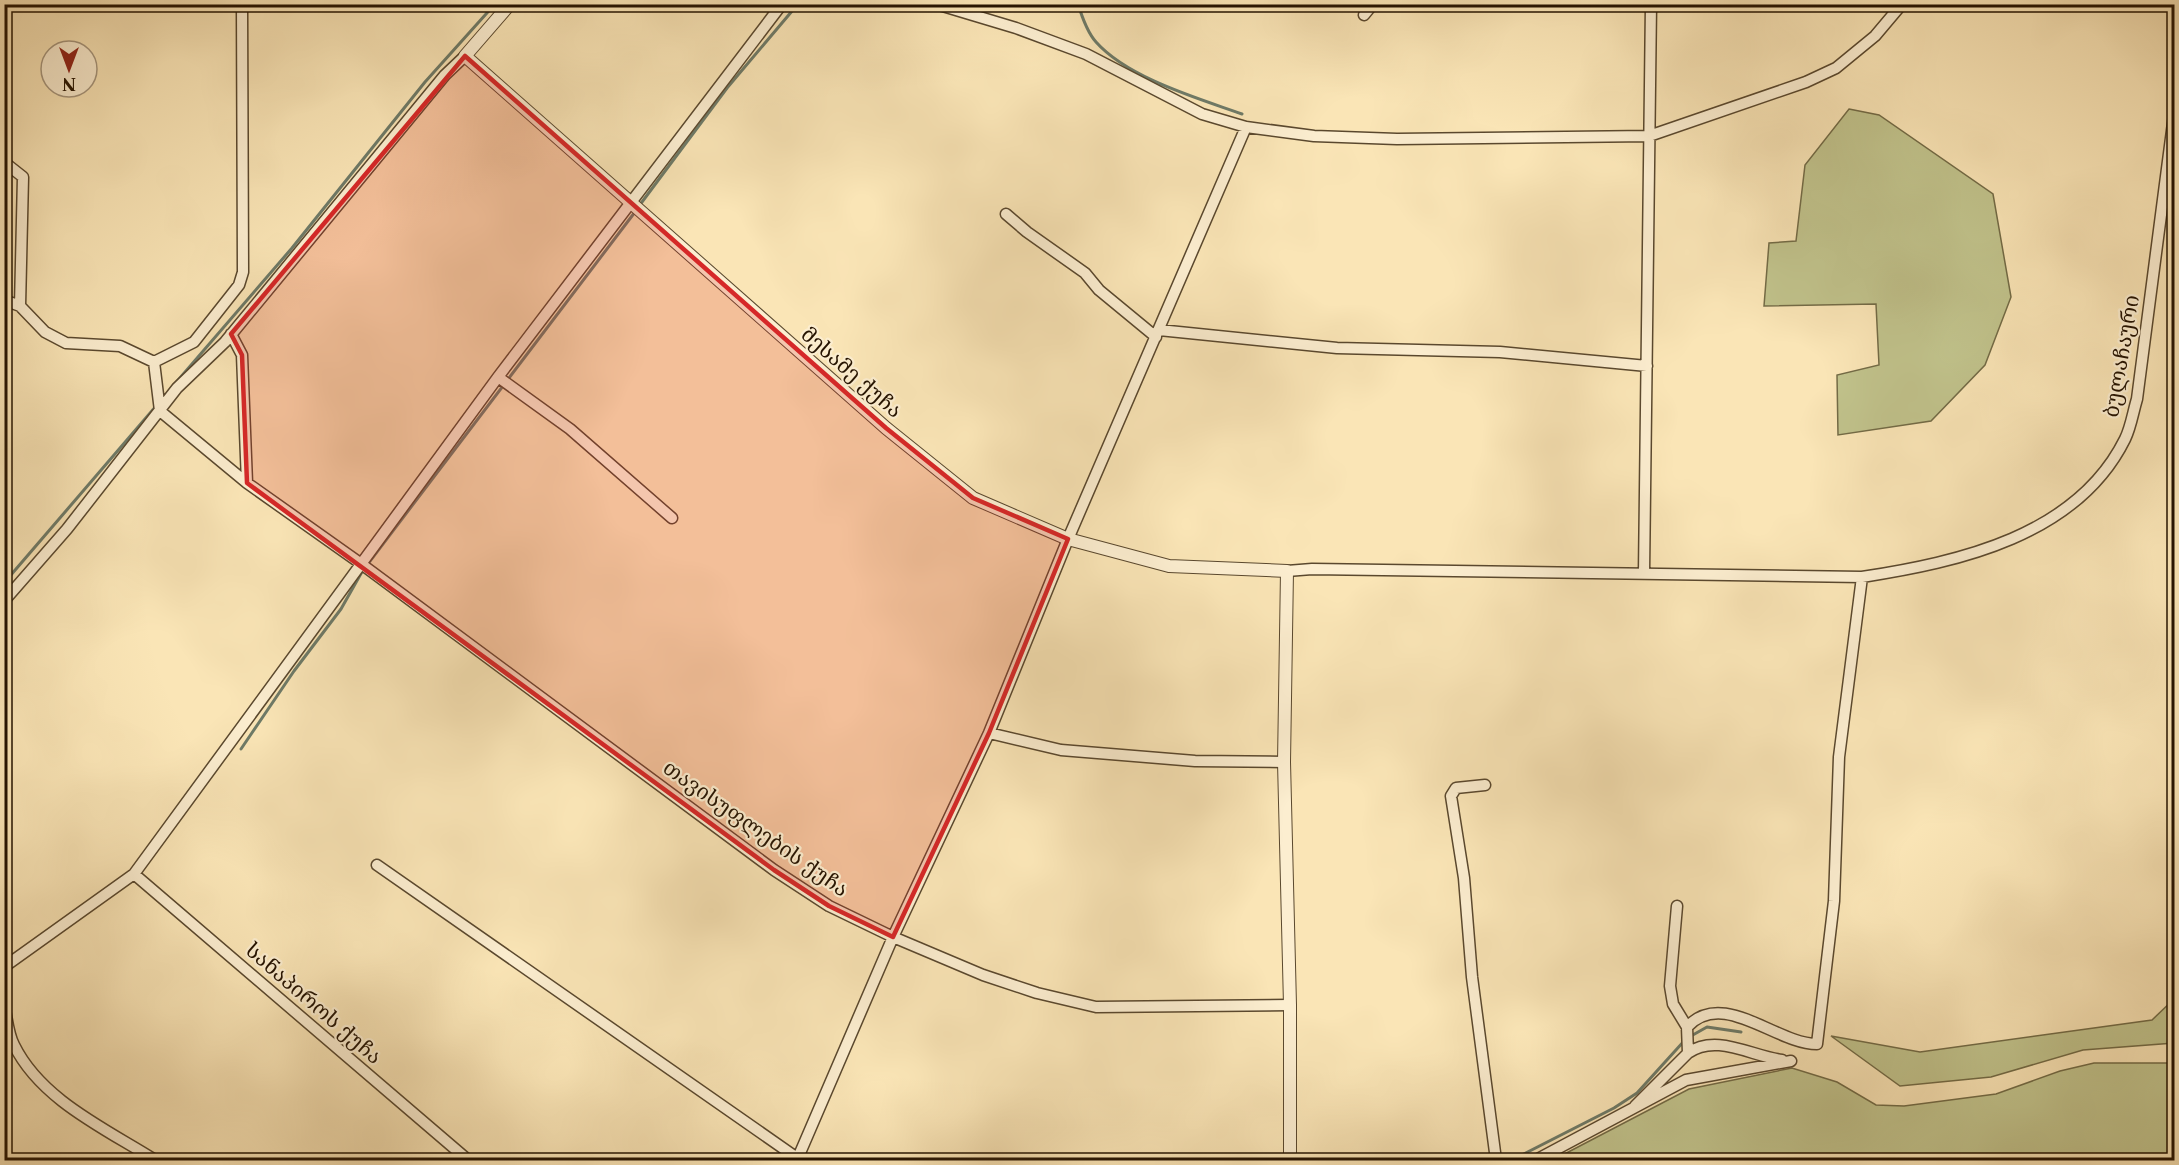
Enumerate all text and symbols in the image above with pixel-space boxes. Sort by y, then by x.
north arrow [39,39,99,99]
text: N [62,74,76,94]
street label: ბულაჩაური [2098,293,2145,419]
street label: მესამე ქუჩა [796,321,908,423]
street label: თავისუფლების ქუჩა [658,755,853,902]
street label: სანაპიროს ქუჩა [240,937,387,1070]

